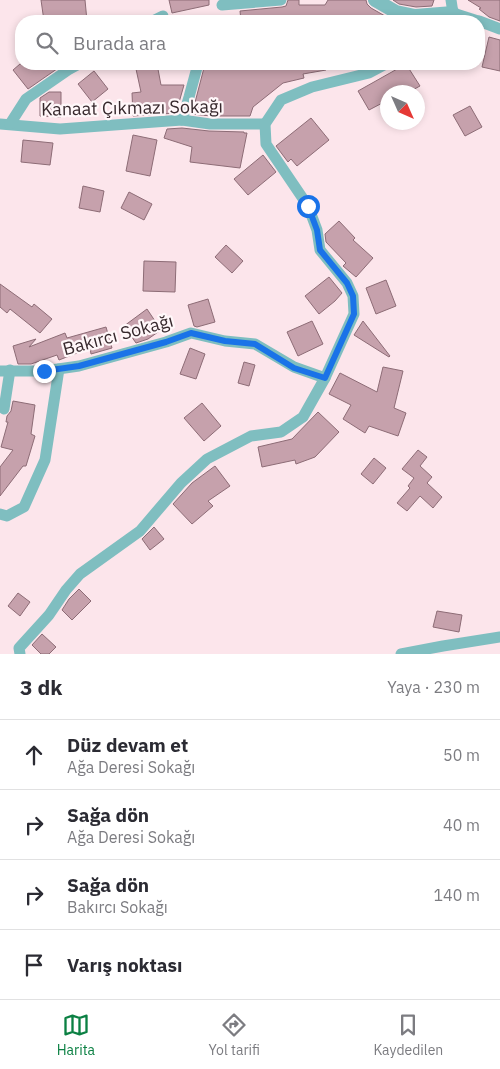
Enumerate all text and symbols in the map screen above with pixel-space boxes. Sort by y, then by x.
search box [15,15,485,70]
icon: search [33,29,61,57]
text: Burada ara [73,31,166,55]
north arrow [380,85,425,130]
street label: Kanaat Çıkmazı Sokağı [41,94,223,121]
route start [297,195,320,218]
street label: Bakırcı Sokağı [60,309,176,360]
route end [33,360,56,383]
text: 3 dk [20,673,62,701]
text: Yaya · 230 m [387,677,480,697]
text: Düz devam et [67,733,188,757]
icon: ahead [20,741,48,769]
text: 50 m [443,745,480,765]
text: Ağa Deresi Sokağı [67,757,195,777]
text: Sağa dön [67,803,149,827]
icon: right [20,811,48,839]
text: 40 m [443,815,480,835]
text: Ağa Deresi Sokağı [67,827,195,847]
text: Sağa dön [67,873,149,897]
icon: right [20,881,48,909]
text: 140 m [433,885,480,905]
text: Bakırcı Sokağı [67,897,168,917]
icon: arrive [20,951,48,979]
text: Varış noktası [67,953,182,977]
tab: Harita [57,1011,95,1059]
tab: Yol tarifi [208,1011,260,1059]
tab: Kaydedilen [373,1011,443,1059]

